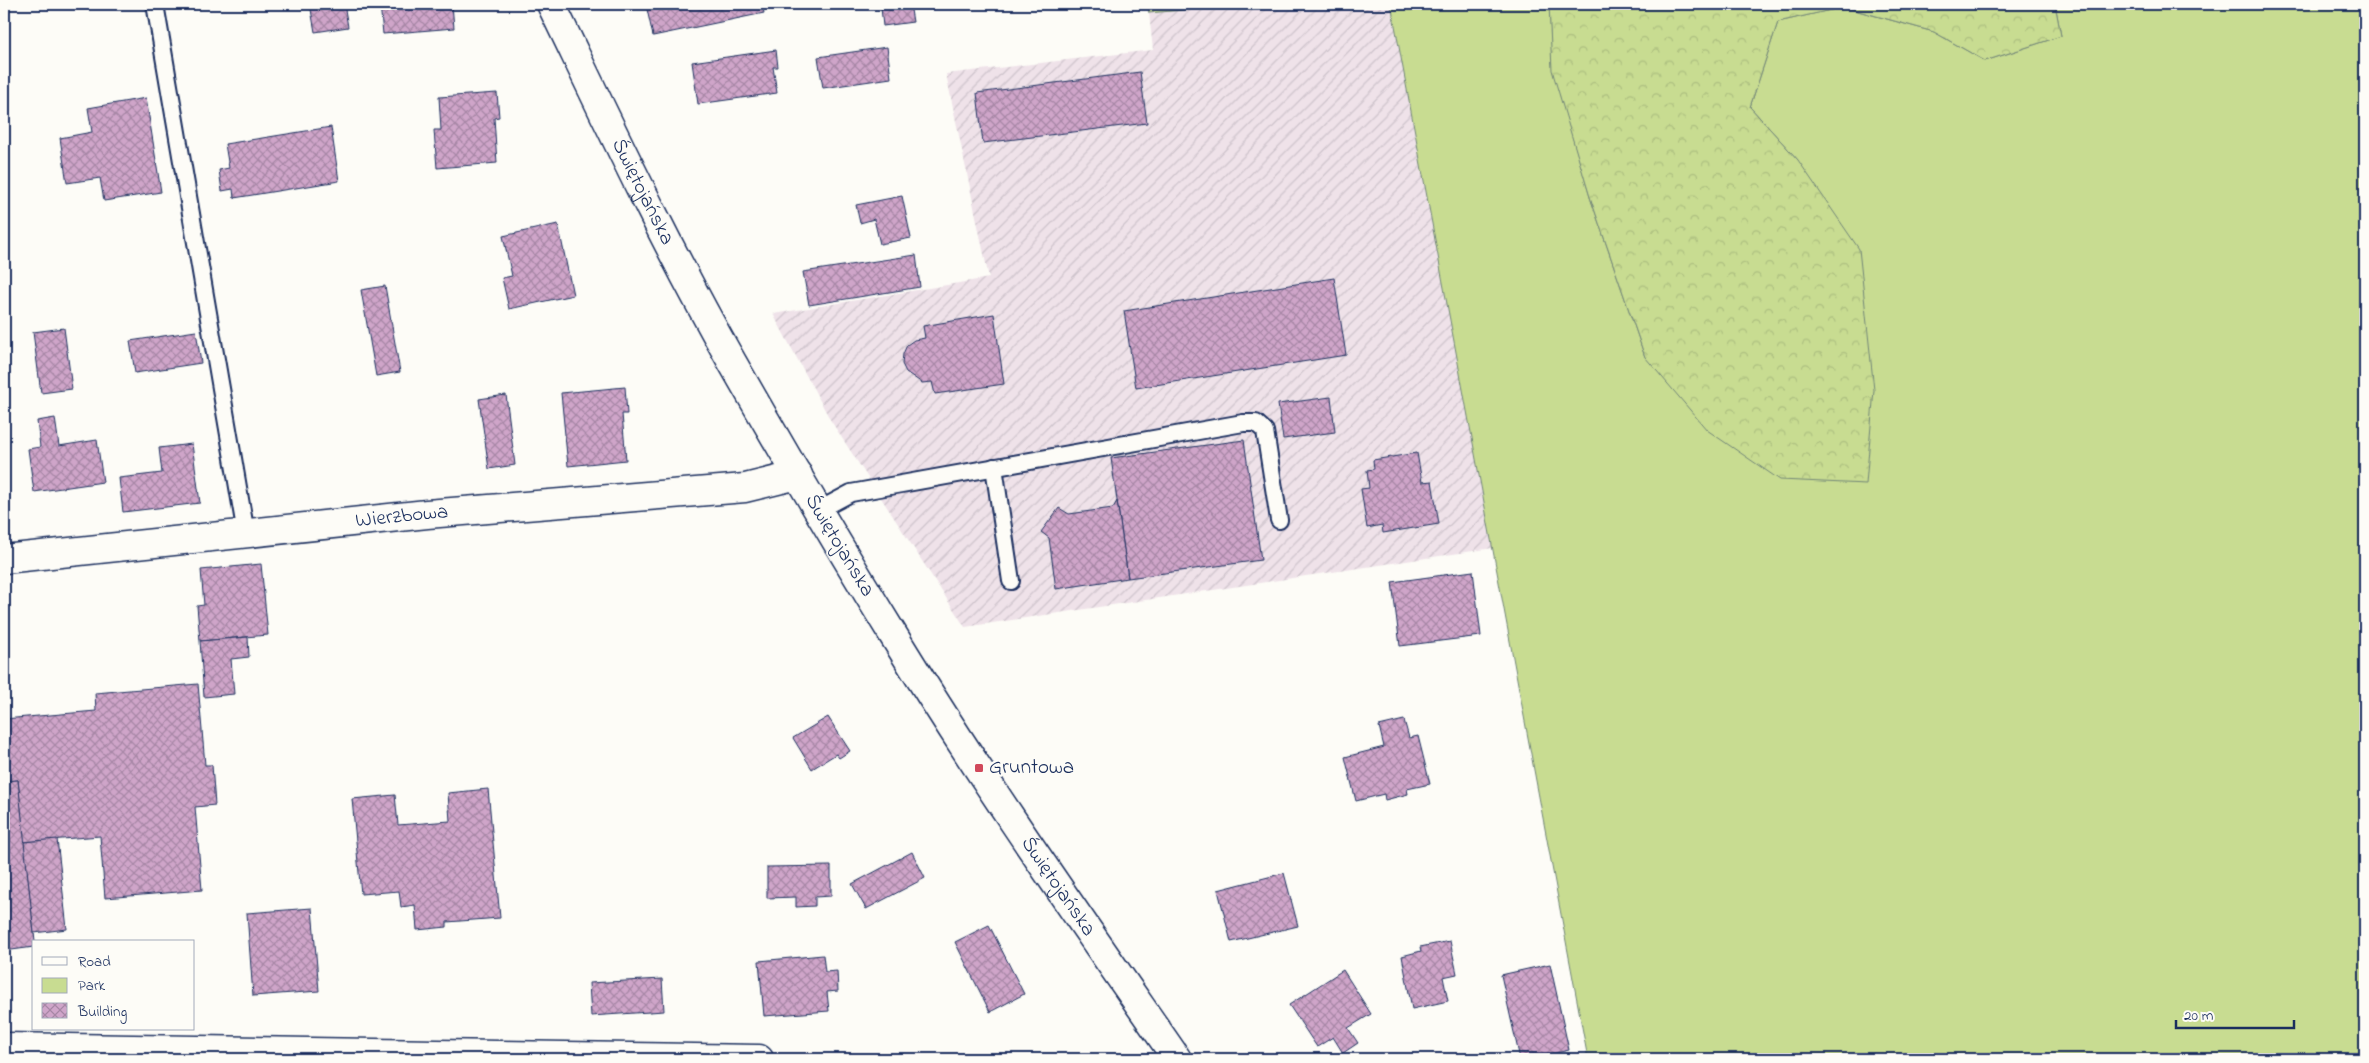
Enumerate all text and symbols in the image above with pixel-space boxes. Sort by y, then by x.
street label: Świętojańska [603,134,682,250]
street label: Świętojańska [797,489,882,603]
street label: Wierzbowa [354,497,449,537]
place label: Gruntowa [989,753,1074,783]
marker: Gruntowa [973,762,985,774]
street label: Świętojańska [1013,831,1103,943]
legend [32,940,195,1030]
text: Road [78,951,111,973]
text: Park [78,975,106,997]
scale bar [2176,998,2294,1030]
text: Building [77,1001,127,1024]
text: 20 m [2184,1005,2214,1027]

